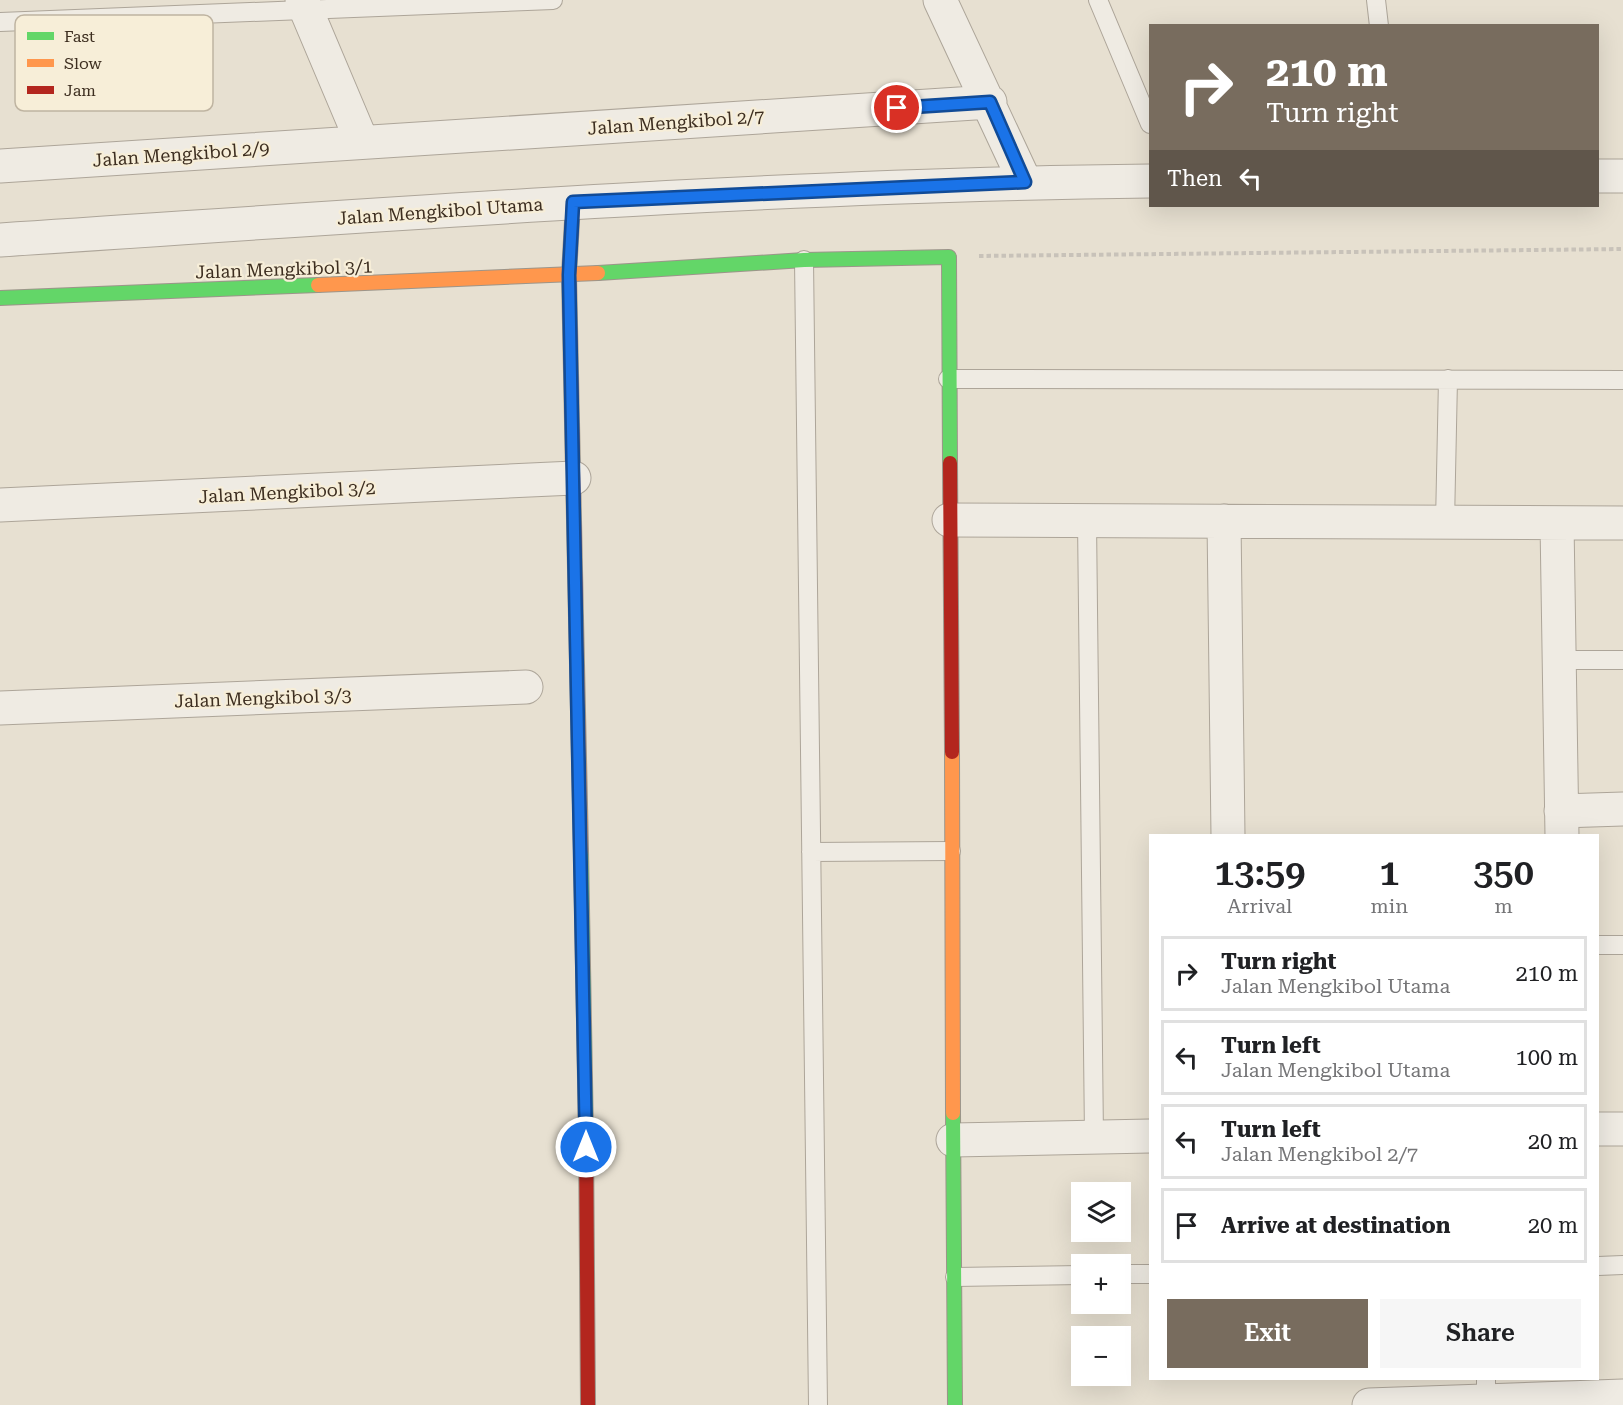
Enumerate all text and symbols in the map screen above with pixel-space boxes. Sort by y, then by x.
legend [15,15,213,111]
text: Fast [64,27,95,46]
text: 210 m [1266,47,1388,96]
icon: right [1167,48,1245,126]
text: Slow [64,54,102,73]
text: Jam [64,81,96,100]
pin [871,82,922,133]
icon: arrive [880,91,913,124]
text: Turn right [1266,97,1399,129]
street label: Jalan Mengkibol 2/7 [587,105,765,139]
street label: Jalan Mengkibol 2/9 [92,137,270,171]
icon: left [1234,162,1267,195]
text: Then [1167,166,1222,191]
street label: Jalan Mengkibol Utama [336,193,544,229]
street label: Jalan Mengkibol 3/1 [195,255,373,283]
street label: Jalan Mengkibol 3/2 [198,477,376,507]
street label: Jalan Mengkibol 3/3 [174,684,352,712]
text: 13:59 [1214,852,1305,894]
text: 1 [1379,852,1399,894]
text: 350 [1473,852,1534,894]
text: Arrival [1227,894,1292,918]
text: min [1371,894,1408,918]
text: m [1494,894,1513,918]
text: Turn right [1221,949,1336,974]
icon: right [1170,957,1203,990]
text: 210 m [1515,961,1578,986]
text: Jalan Mengkibol Utama [1221,974,1450,998]
text: Turn left [1221,1033,1321,1058]
icon: left [1170,1041,1203,1074]
text: 100 m [1515,1045,1578,1070]
text: Jalan Mengkibol Utama [1221,1058,1450,1082]
position arrow [554,1115,618,1179]
text: Turn left [1221,1117,1321,1142]
icon: left [1170,1125,1203,1158]
text: 20 m [1528,1129,1578,1154]
text: Jalan Mengkibol 2/7 [1221,1142,1418,1166]
map controls [1071,1182,1131,1386]
button: layers [1071,1182,1131,1242]
icon: arrive [1170,1209,1203,1242]
text: Arrive at destination [1221,1213,1450,1238]
text: 20 m [1528,1213,1578,1238]
button: + [1071,1254,1131,1314]
button: Exit [1167,1299,1368,1368]
button: Share [1380,1299,1581,1368]
button: − [1071,1326,1131,1386]

